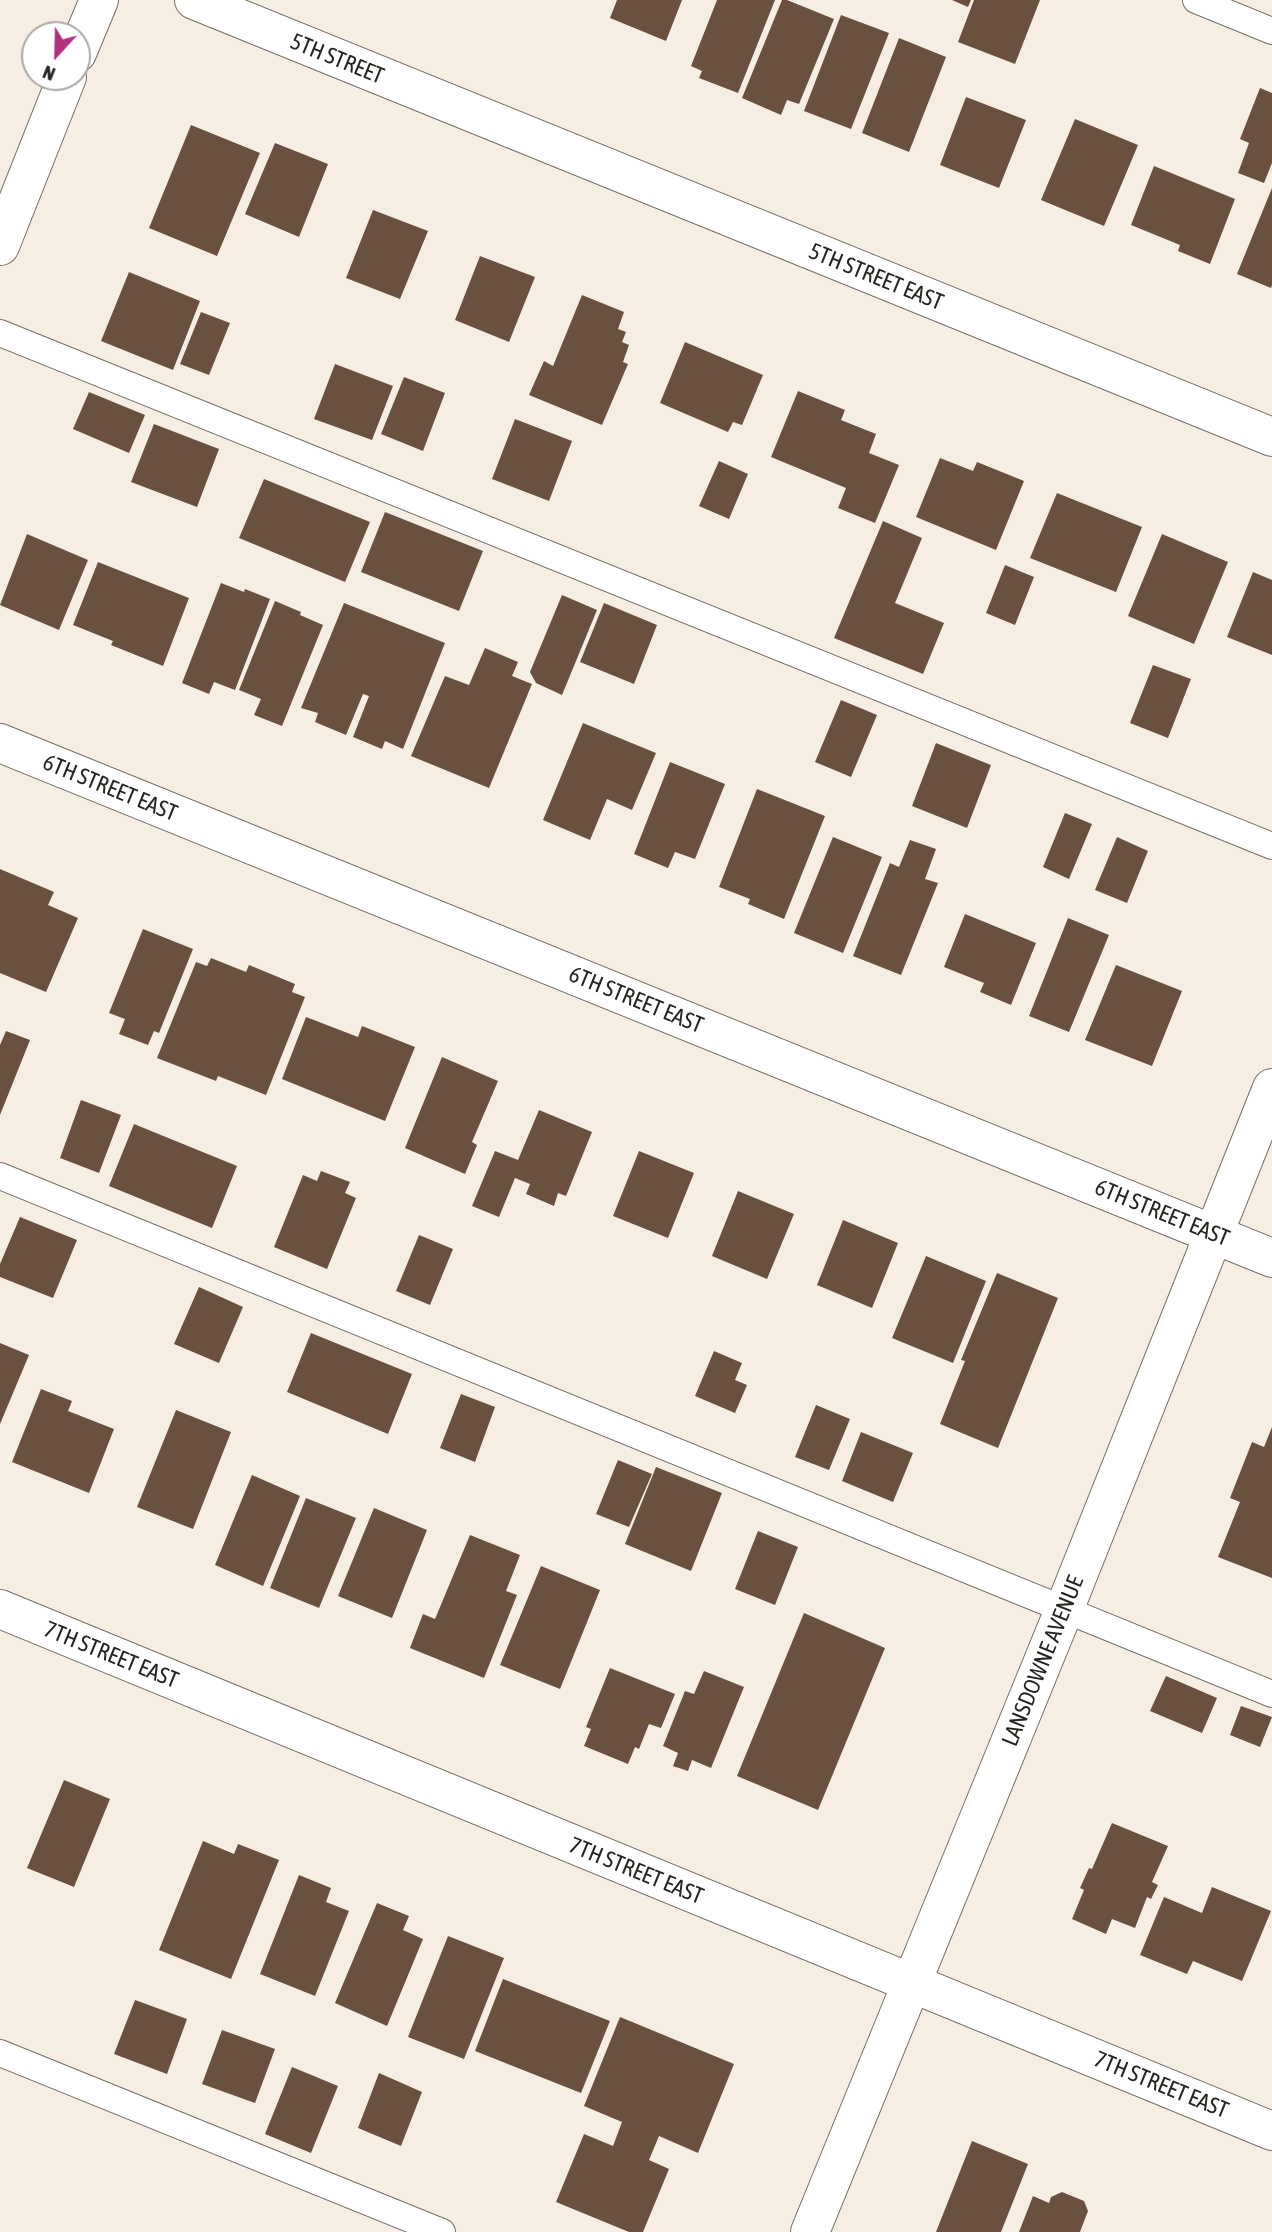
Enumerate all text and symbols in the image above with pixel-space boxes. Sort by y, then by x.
north arrow [21,21,91,91]
street label: 5TH STREET [286,28,388,90]
text: N [40,61,58,86]
street label: 5TH STREET EAST [805,238,947,316]
street label: 6TH STREET EAST [39,749,181,827]
street label: 6TH STREET EAST [565,961,707,1039]
street label: 6TH STREET EAST [1091,1174,1233,1252]
street label: LANSDOWNE AVENUE [996,1572,1090,1750]
street label: 7TH STREET EAST [40,1616,182,1694]
street label: 7TH STREET EAST [565,1832,707,1910]
street label: 7TH STREET EAST [1090,2046,1232,2124]

